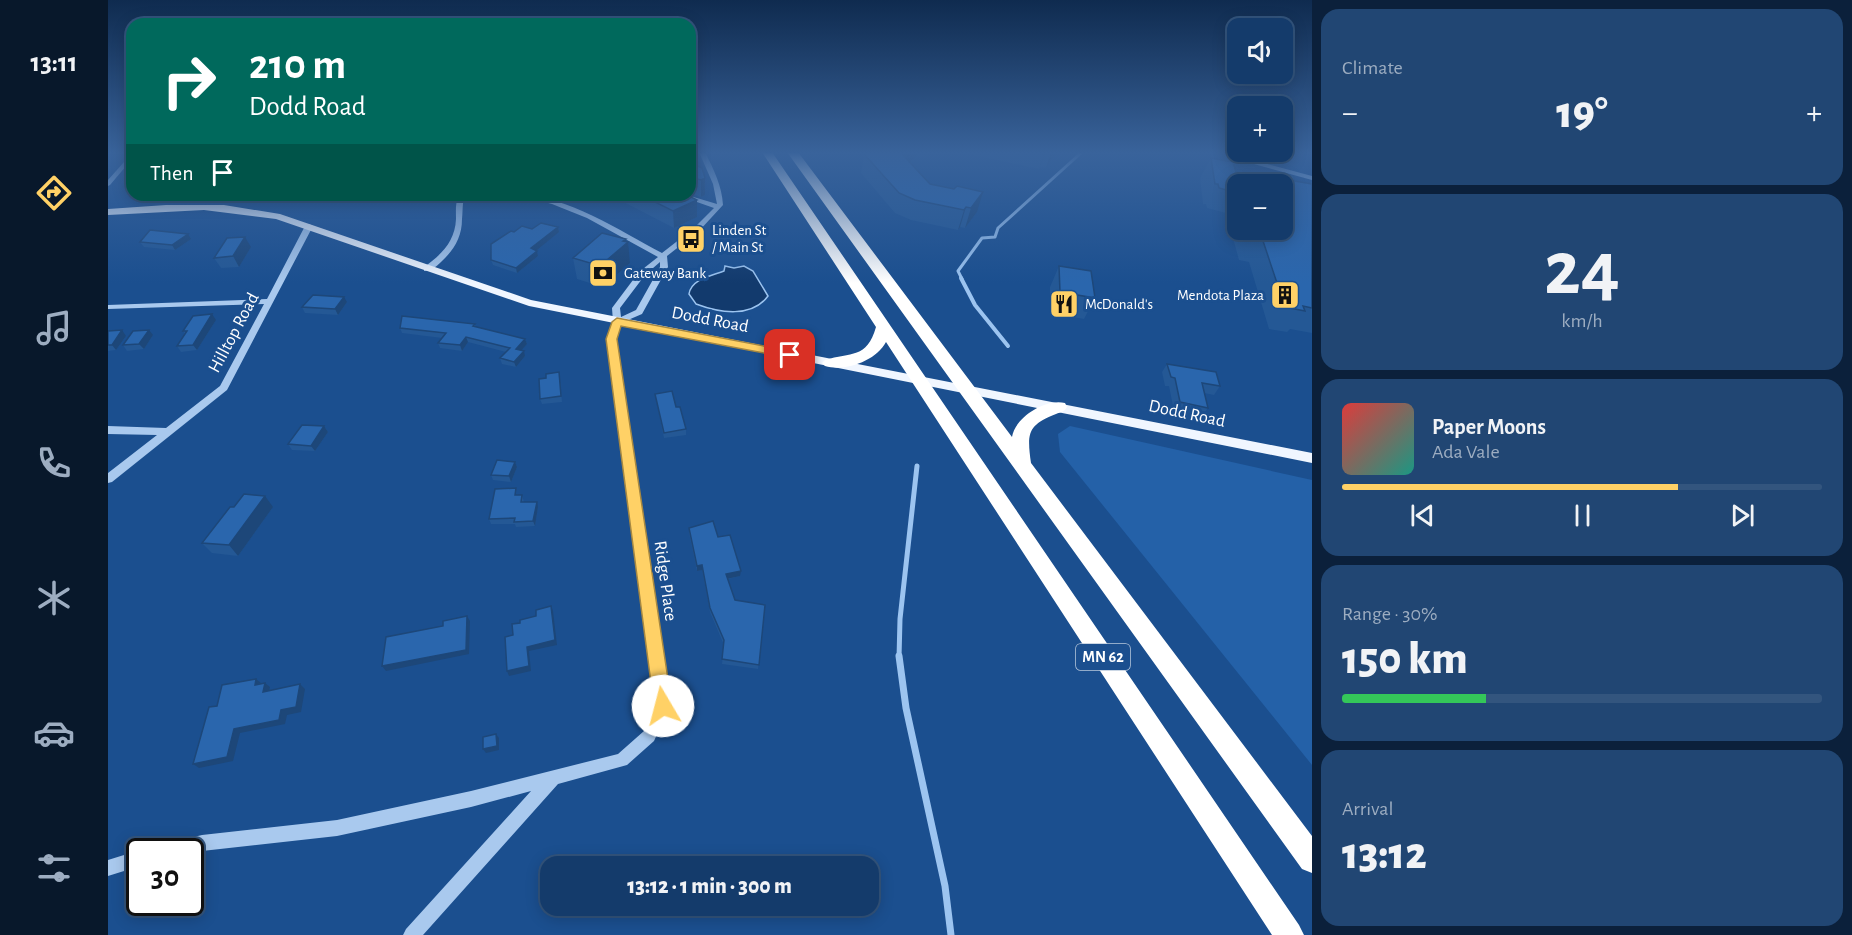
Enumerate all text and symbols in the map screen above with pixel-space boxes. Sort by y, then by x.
map controls [1227,18,1293,240]
button: sound [1227,18,1293,84]
icon: right [150,42,228,120]
text: 210 m [249,44,346,86]
text: 13:11 [31,49,77,76]
text: Climate [1342,58,1403,78]
text: 19° [1556,91,1608,136]
text: Dodd Road [249,93,366,120]
button: + [1227,96,1293,162]
text: − [1342,97,1358,130]
text: + [1806,97,1822,130]
icon: arrive [206,156,239,189]
text: Then [150,162,194,184]
icon: directions [33,172,75,214]
button: − [1227,174,1293,240]
bus stop icon: Linden St / Main St [675,223,707,255]
place label: Linden St / Main St [712,223,767,255]
text: 24 [1544,231,1620,309]
bank icon: Gateway Bank [587,257,619,289]
place label: Gateway Bank [624,266,706,281]
building icon: Mendota Plaza [1269,279,1301,311]
restaurant icon: McDonald's [1048,288,1080,320]
place label: Mendota Plaza [1177,288,1264,303]
street label: Hilltop Road [205,290,263,376]
place label: McDonald's [1085,297,1153,312]
street label: Dodd Road [670,304,750,336]
icon: music [33,307,75,349]
text: km/h [1561,311,1603,331]
pin [764,329,815,380]
icon: arrive [773,338,806,371]
street label: Dodd Road [1147,397,1227,431]
text: Paper Moons [1432,416,1546,438]
icon: phone [33,442,75,484]
text: Ada Vale [1432,442,1500,462]
icon: previous [1406,499,1439,532]
icon: pause [1566,499,1599,532]
icon: next [1726,499,1759,532]
street label: Ridge Place [650,540,680,622]
icon: climate [33,577,75,619]
text: Range · 30% [1342,604,1437,624]
text: 150 km [1342,637,1468,682]
road number: MN 62 [1076,644,1130,670]
position arrow [631,674,695,738]
icon: car [33,712,75,754]
text: Arrival [1342,799,1393,819]
text: 13:12 [1342,832,1427,877]
speed limit sign: 30 [126,838,204,916]
icon: filters [33,847,75,889]
text: 13:12 · 1 min · 300 m [627,875,792,897]

